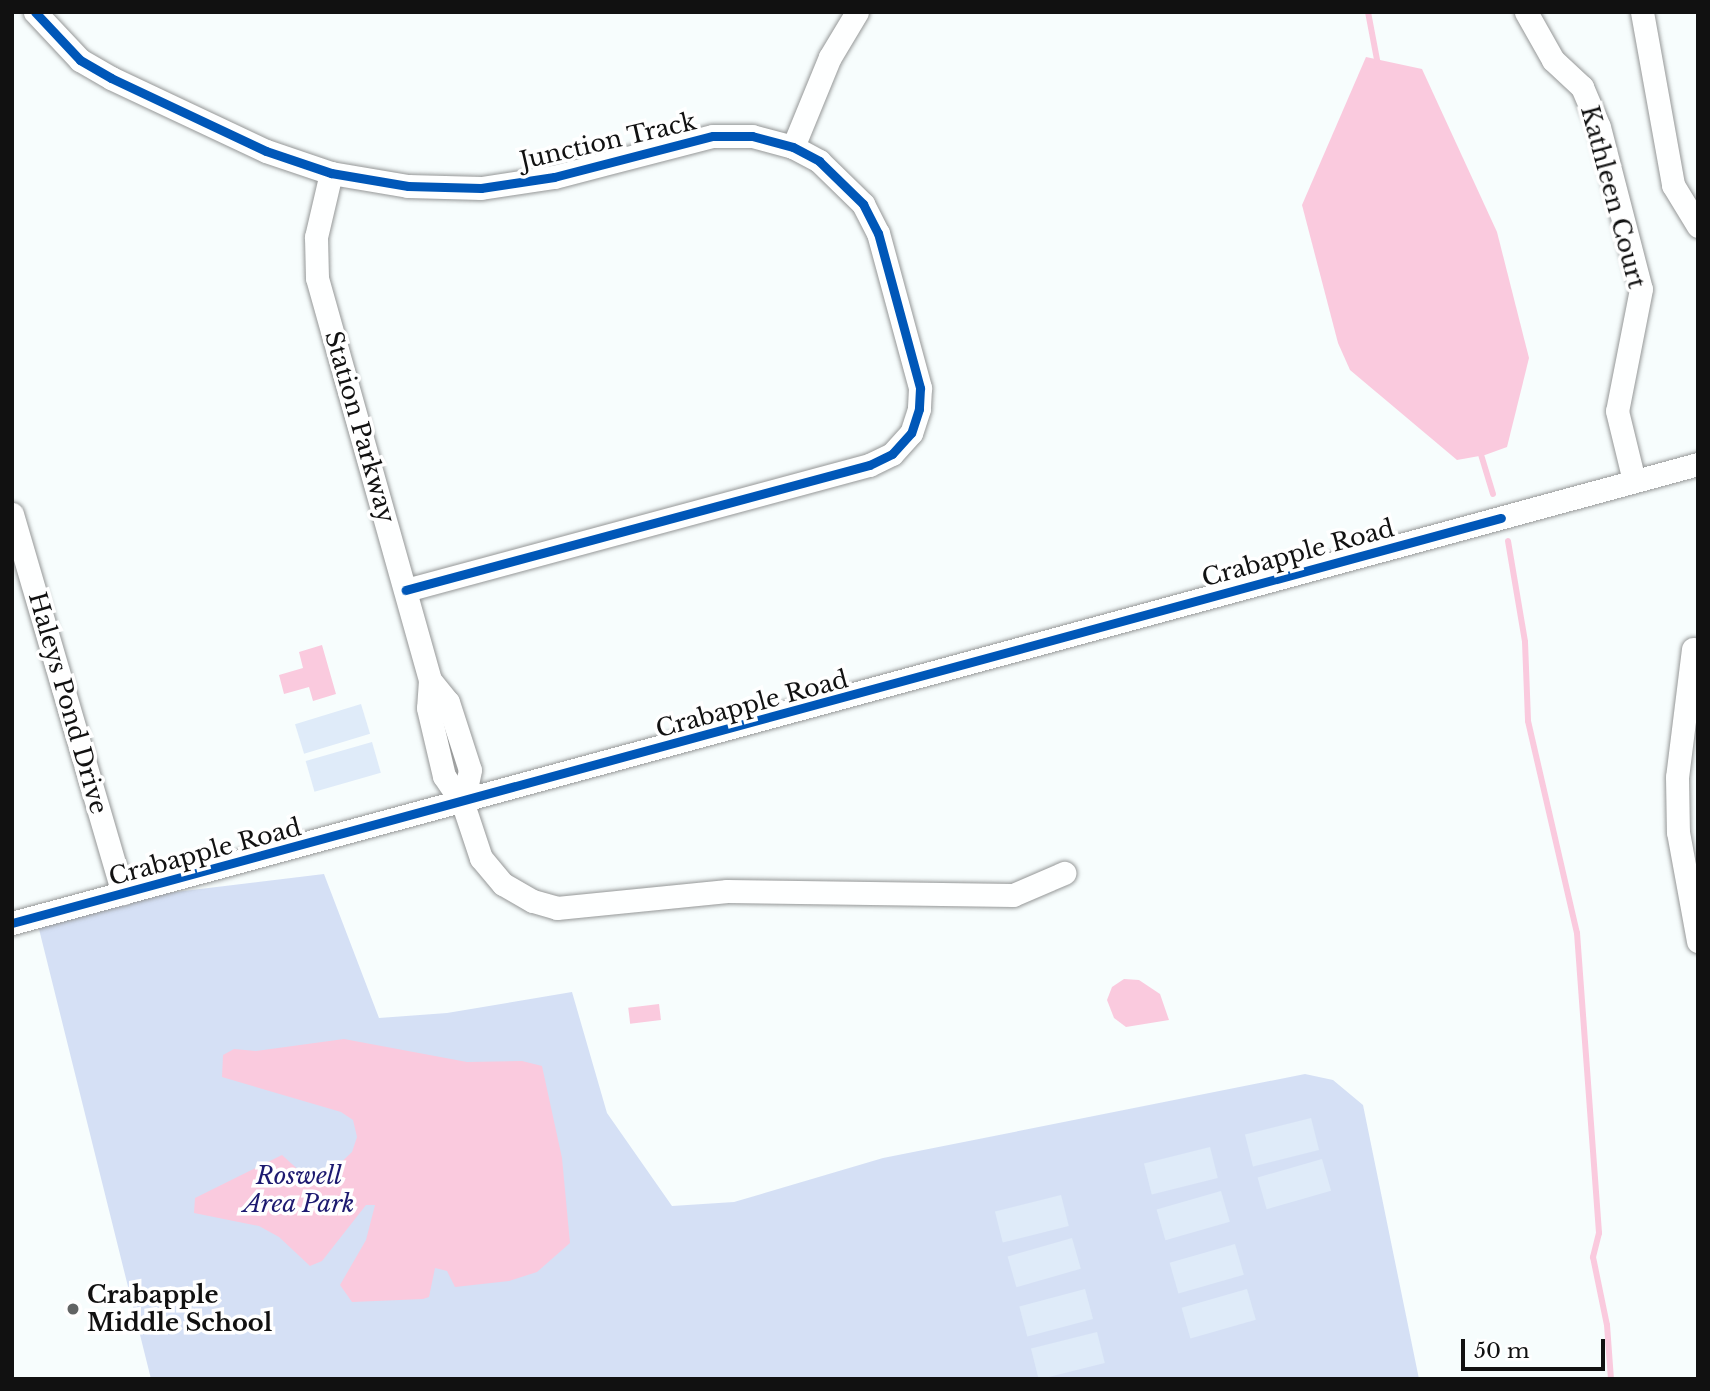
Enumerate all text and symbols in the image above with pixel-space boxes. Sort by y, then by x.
street label: Kathleen Court [1575,103,1651,291]
street label: Junction Track [517,107,699,175]
street label: Station Parkway [319,328,401,526]
street label: Crabapple Road [1199,513,1397,593]
street label: Haleys Pond Drive [23,589,113,817]
street label: Crabapple Road [653,664,851,744]
street label: Crabapple Road [106,812,304,892]
park label: Roswell Area Park [243,1162,355,1218]
place label: Crabapple Middle School [87,1281,272,1337]
marker: Crabapple Middle School [65,1301,81,1317]
scale bar [1465,1324,1608,1368]
text: 50 m [1474,1338,1529,1364]

